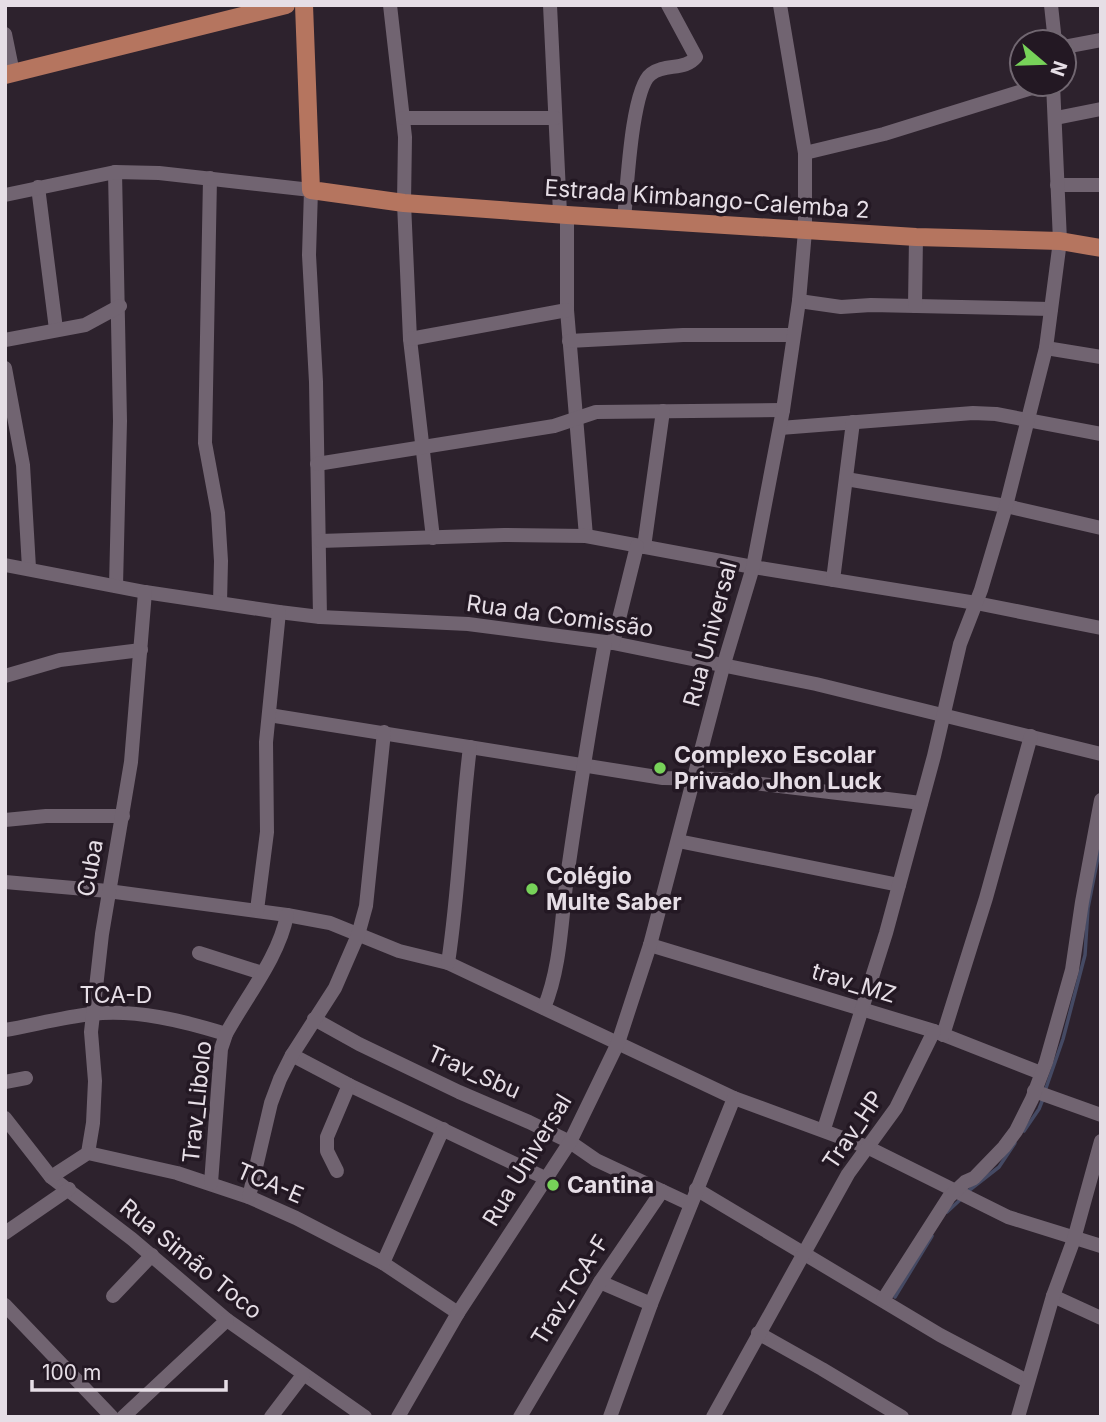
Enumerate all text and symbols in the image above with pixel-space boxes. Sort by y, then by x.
north arrow [1008,28,1078,98]
text: N [1045,58,1072,79]
street label: Estrada Kimbango-Calemba 2 [543,174,871,224]
street label: Rua Universal [677,558,743,710]
street label: Rua da Comissão [465,589,655,643]
place label: Complexo Escolar Privado Jhon Luck [674,741,882,795]
marker: Complexo Escolar Privado Jhon Luck [652,760,668,776]
street label: Cuba [71,837,109,899]
place label: Colégio Multe Saber [546,862,682,916]
marker: Colégio Multe Saber [524,881,540,897]
street label: trav_MZ [809,957,899,1009]
street label: TCA-D [80,981,152,1009]
street label: Trav_Libolo [177,1039,217,1165]
street label: Trav_Sbu [423,1039,525,1105]
street label: Trav_HP [817,1085,889,1175]
street label: Rua Universal [477,1089,577,1231]
street label: TCA-E [232,1156,308,1210]
place label: Cantina [567,1171,654,1199]
marker: Cantina [545,1177,561,1193]
street label: Rua Simão Toco [114,1193,268,1325]
street label: Trav_TCA-F [525,1230,615,1350]
scale bar [32,1348,226,1392]
text: 100 m [42,1360,101,1385]

